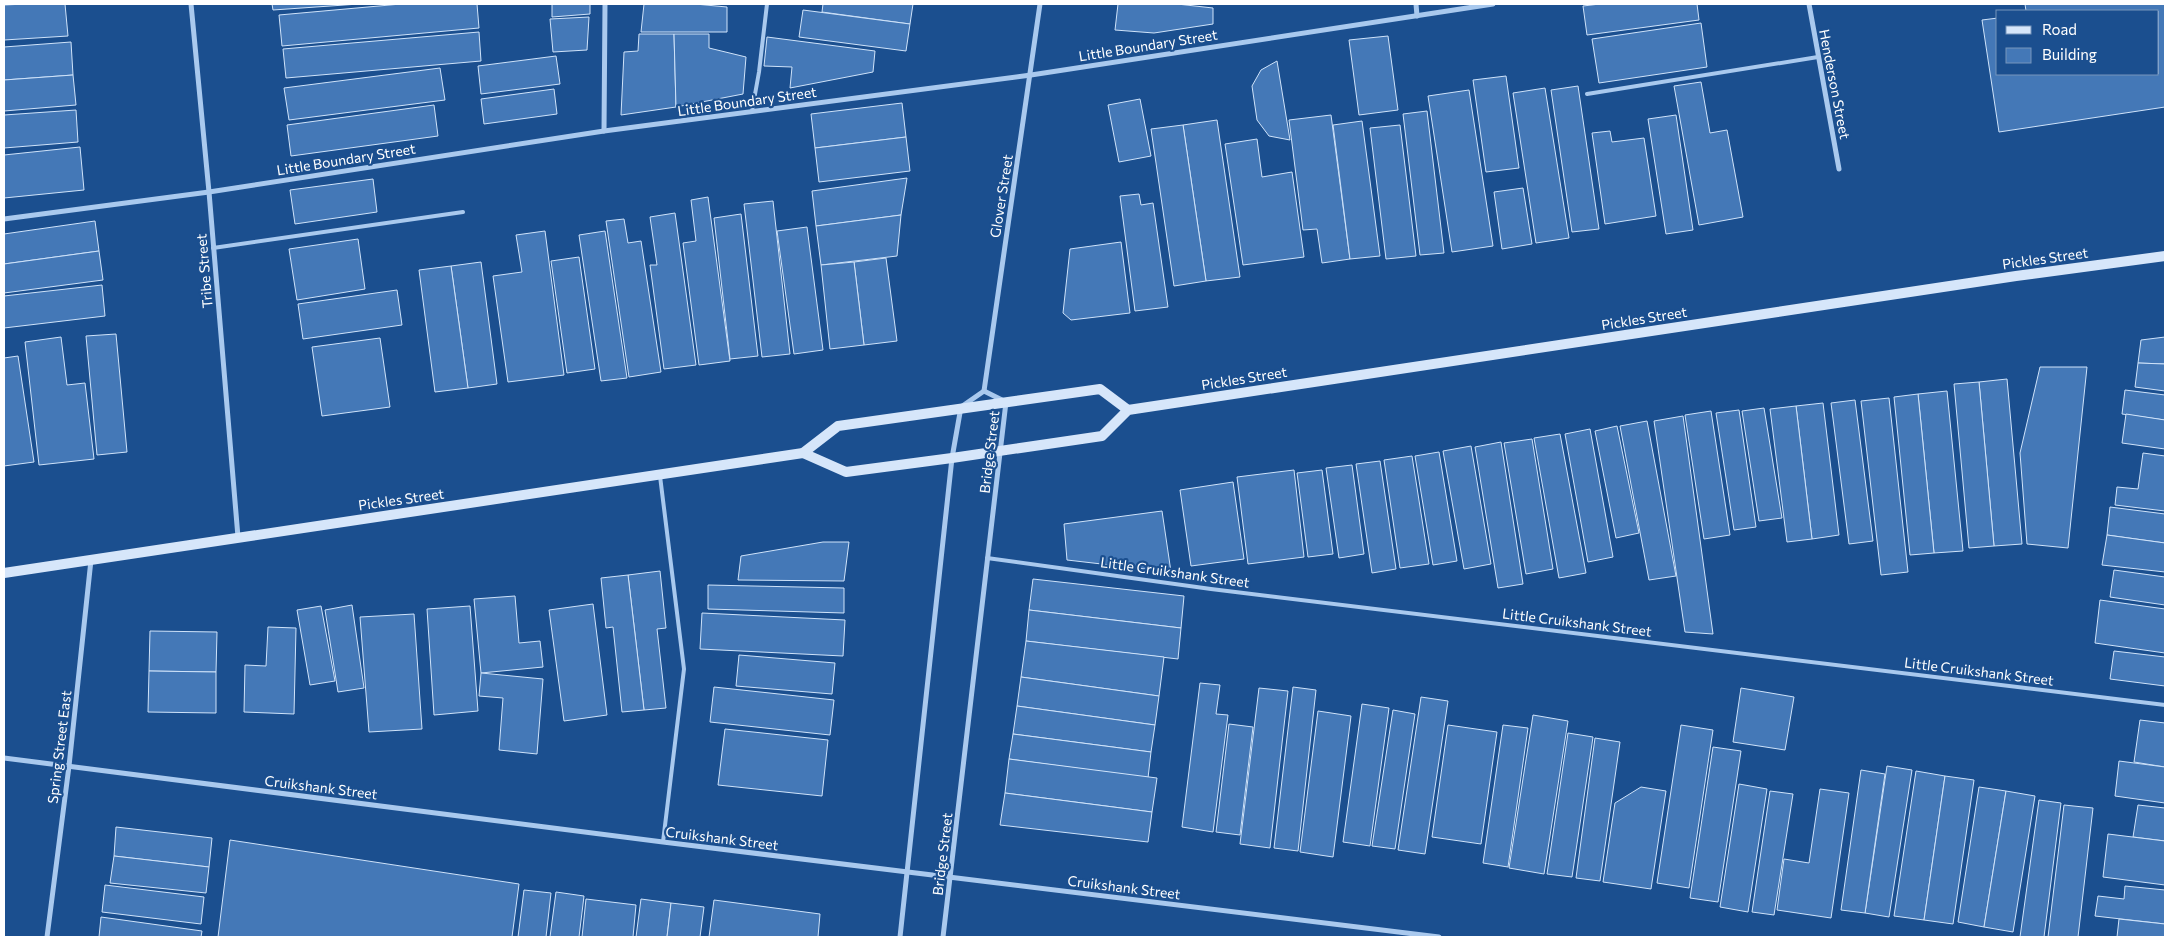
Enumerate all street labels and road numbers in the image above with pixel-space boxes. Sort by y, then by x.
street label: Little Boundary Street [1077,26,1219,64]
street label: Henderson Street [1816,28,1854,141]
street label: Little Boundary Street [676,83,818,119]
street label: Little Boundary Street [275,140,417,178]
street label: Glover Street [986,153,1016,239]
street label: Tribe Street [192,233,216,309]
street label: Pickles Street [2001,244,2089,272]
street label: Pickles Street [1600,303,1688,333]
street label: Pickles Street [1200,363,1288,393]
street label: Bridge Street [975,409,1003,494]
street label: Pickles Street [357,485,445,513]
street label: Little Cruikshank Street [1099,553,1251,591]
street label: Little Cruikshank Street [1501,604,1653,640]
street label: Little Cruikshank Street [1903,653,2055,689]
street label: Spring Street East [44,689,74,805]
street label: Cruikshank Street [264,772,379,802]
street label: Bridge Street [928,811,956,896]
street label: Cruikshank Street [665,823,780,853]
street label: Cruikshank Street [1067,872,1182,902]

